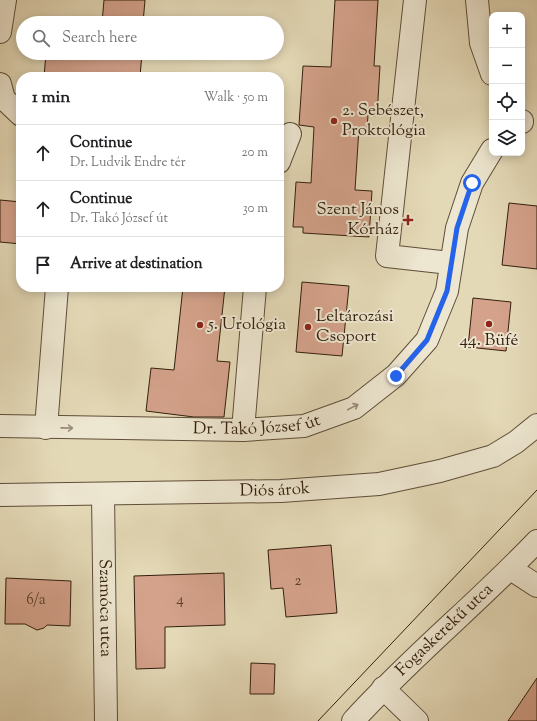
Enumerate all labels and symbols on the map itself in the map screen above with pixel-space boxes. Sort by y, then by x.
place label: 2. Sebészet, Proktológia [342,99,426,143]
marker: 2. Sebészet, Proktológia [329,116,339,126]
route start [463,174,481,192]
place label: Szent János Kórház [317,198,399,242]
marker: Szent János Kórház [402,214,414,226]
place label: Leltározási Csoport [316,305,394,349]
place label: 5. Urológia [207,313,286,337]
marker: 44. Büfé [484,319,494,329]
marker: 5. Urológia [195,320,205,330]
marker: Leltározási Csoport [303,322,313,332]
place label: 44. Büfé [460,329,519,353]
route end [387,367,405,385]
one-way arrow [347,403,359,410]
street label: Dr. Takó József út [193,409,324,442]
one-way arrow [60,424,73,432]
street label: Diós árok [240,477,311,504]
street label: Szamóca utca [92,559,117,657]
house number: 2 [294,571,302,592]
street label: Fogaskerekű utca [391,578,499,682]
house number: 6/a [26,590,46,611]
house number: 4 [176,590,184,611]

